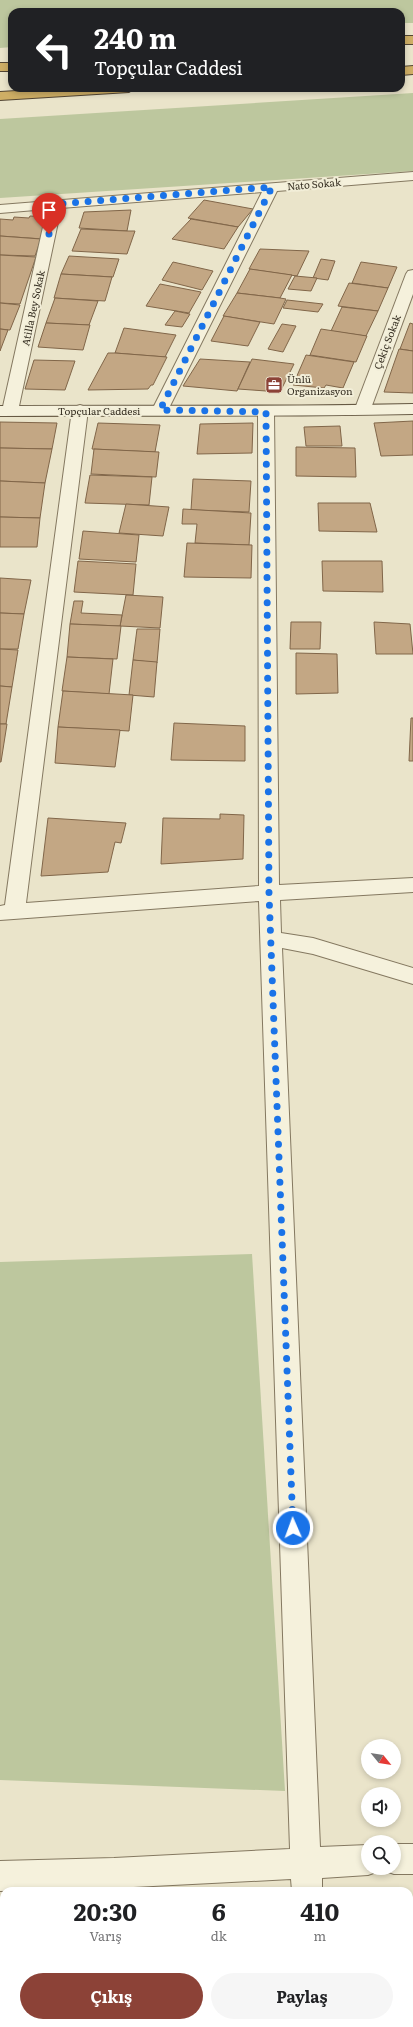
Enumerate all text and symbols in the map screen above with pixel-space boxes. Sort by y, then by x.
text: 240 m [94,16,177,58]
icon: left [28,24,80,76]
text: Topçular Caddesi [94,54,242,81]
street label: Nato Sokak [286,174,342,193]
pin [32,193,66,234]
icon: arrive [38,199,60,221]
street label: Atilla Bey Sokak [17,268,48,347]
street label: Çekiç Sokak [369,311,404,371]
place label: Ünlü Organizasyon [287,371,353,398]
office icon: Ünlü Organizasyon [264,375,284,395]
street label: Topçular Caddesi [58,403,141,418]
position arrow [272,1507,314,1549]
north arrow [361,1739,401,1779]
map controls [361,1739,401,1875]
button: sound [361,1787,401,1827]
button: search [361,1835,401,1875]
text: 20:30 [74,1893,137,1928]
text: 6 [212,1893,226,1928]
text: 410 [300,1893,339,1928]
text: Varış [89,1926,121,1945]
text: dk [211,1926,227,1945]
text: m [313,1926,326,1945]
button: Çıkış [20,1973,203,2019]
button: Paylaş [211,1973,393,2019]

